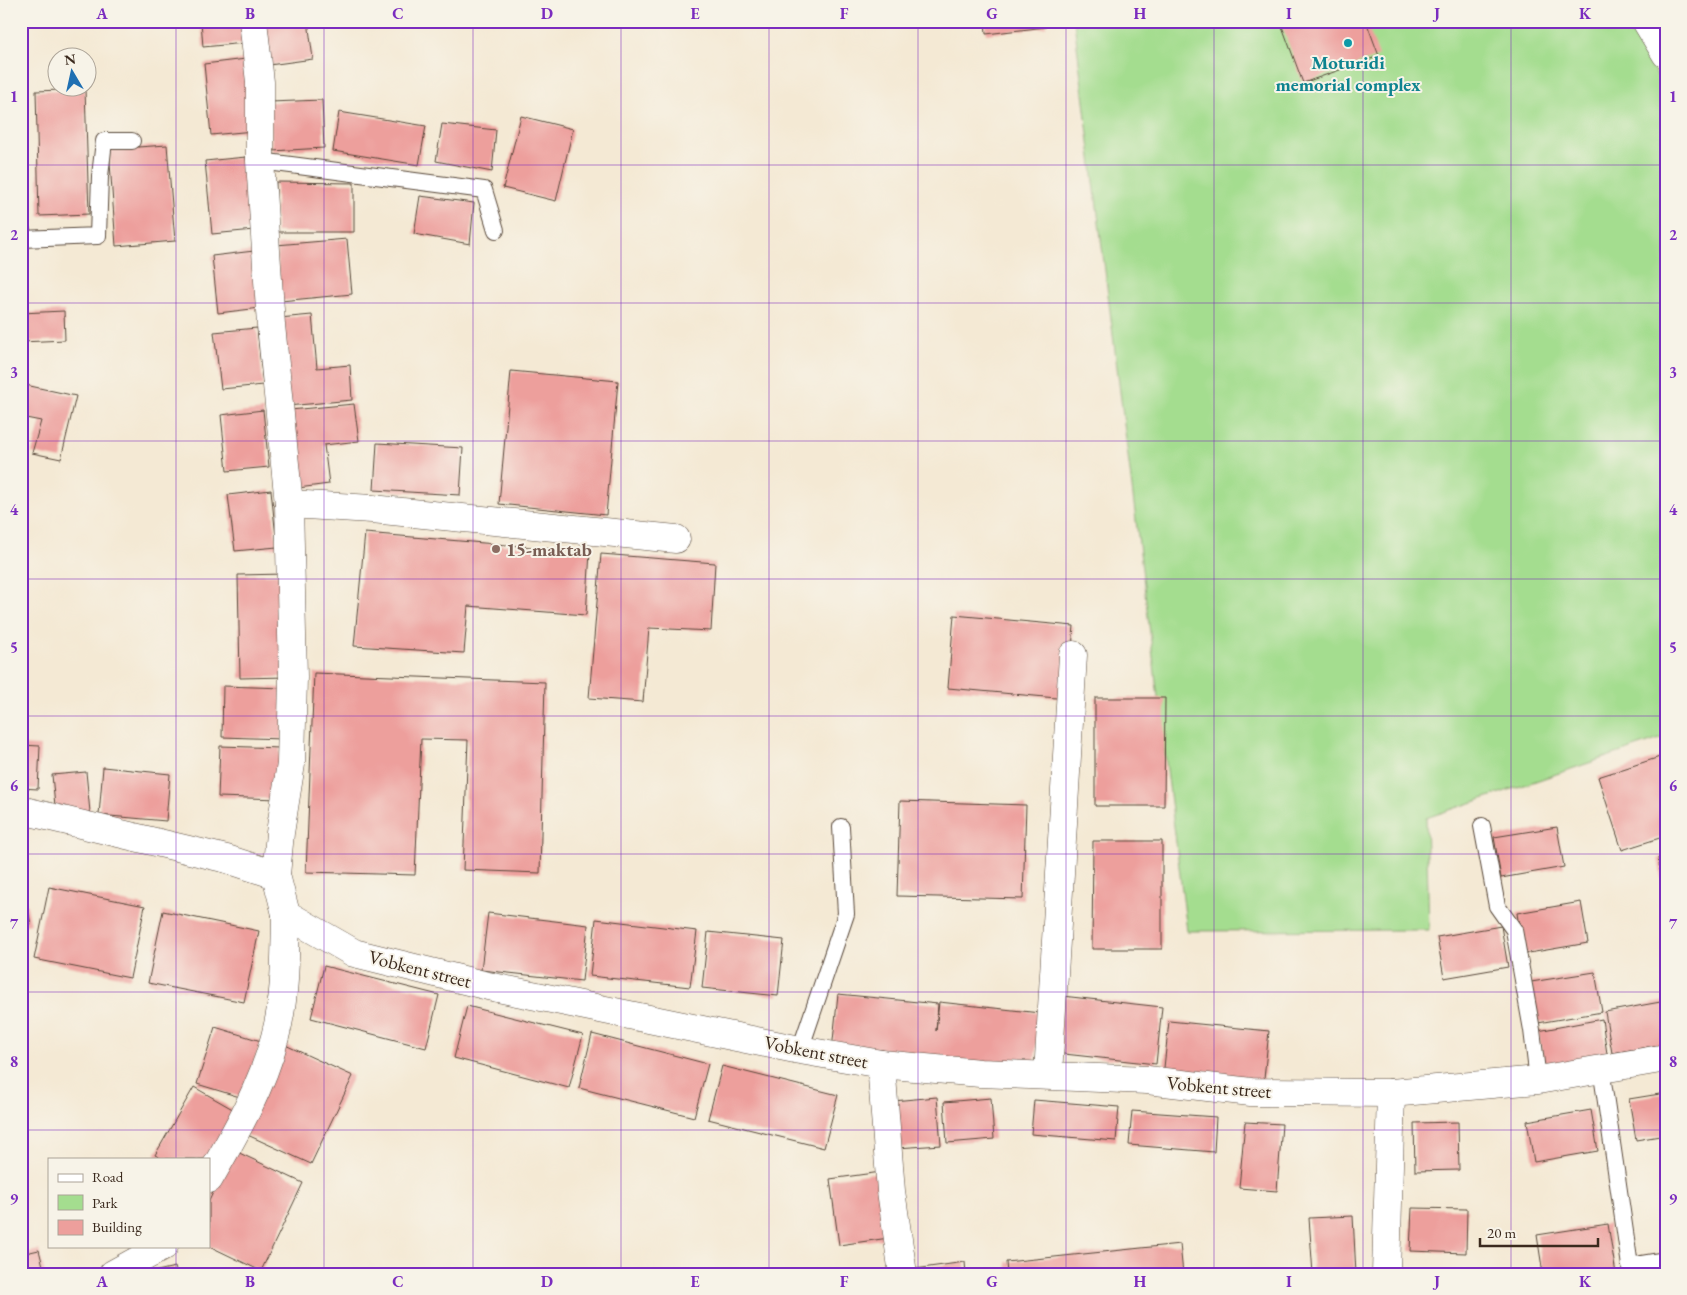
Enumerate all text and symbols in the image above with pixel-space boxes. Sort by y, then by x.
text: A [95,3,108,24]
text: B [245,3,255,24]
text: C [392,3,404,24]
text: D [541,3,553,24]
text: E [690,3,700,24]
text: F [840,3,849,24]
text: G [986,3,998,24]
text: H [1134,3,1147,24]
text: I [1286,3,1292,24]
text: J [1432,3,1440,24]
text: K [1579,3,1592,24]
marker: Moturidi memorial complex [1342,37,1354,49]
north arrow [48,48,98,98]
text: N [63,49,78,69]
place label: Moturidi memorial complex [1275,50,1421,97]
text: 1 [10,86,18,107]
text: 1 [1669,86,1677,107]
text: 2 [10,224,19,245]
text: 2 [1669,224,1678,245]
text: 3 [10,362,18,383]
text: 3 [1669,362,1677,383]
text: 4 [10,499,19,520]
text: 4 [1669,499,1678,520]
place label: 15-maktab [506,537,592,562]
marker: 15-maktab [490,543,502,555]
text: 5 [10,637,18,658]
text: 5 [1669,637,1677,658]
text: 6 [10,775,19,796]
text: 6 [1669,775,1678,796]
text: 7 [10,913,19,934]
text: 7 [1669,913,1678,934]
street label: Vobkent street [366,944,474,994]
street label: Vobkent street [762,1030,870,1074]
text: 8 [10,1051,18,1072]
text: 8 [1669,1051,1677,1072]
street label: Vobkent street [1166,1070,1272,1104]
legend [48,1158,210,1248]
text: Road [92,1167,124,1186]
text: 9 [10,1188,19,1209]
text: 9 [1669,1188,1678,1209]
text: Park [92,1193,119,1212]
scale bar [1480,1215,1597,1247]
text: Building [92,1217,142,1236]
text: 20 m [1487,1223,1516,1242]
text: A [95,1271,108,1292]
text: B [245,1271,255,1292]
text: C [392,1271,404,1292]
text: D [541,1271,553,1292]
text: E [690,1271,700,1292]
text: F [840,1271,849,1292]
text: G [986,1271,998,1292]
text: H [1134,1271,1147,1292]
text: I [1286,1271,1292,1292]
text: J [1432,1271,1440,1292]
text: K [1579,1271,1592,1292]

